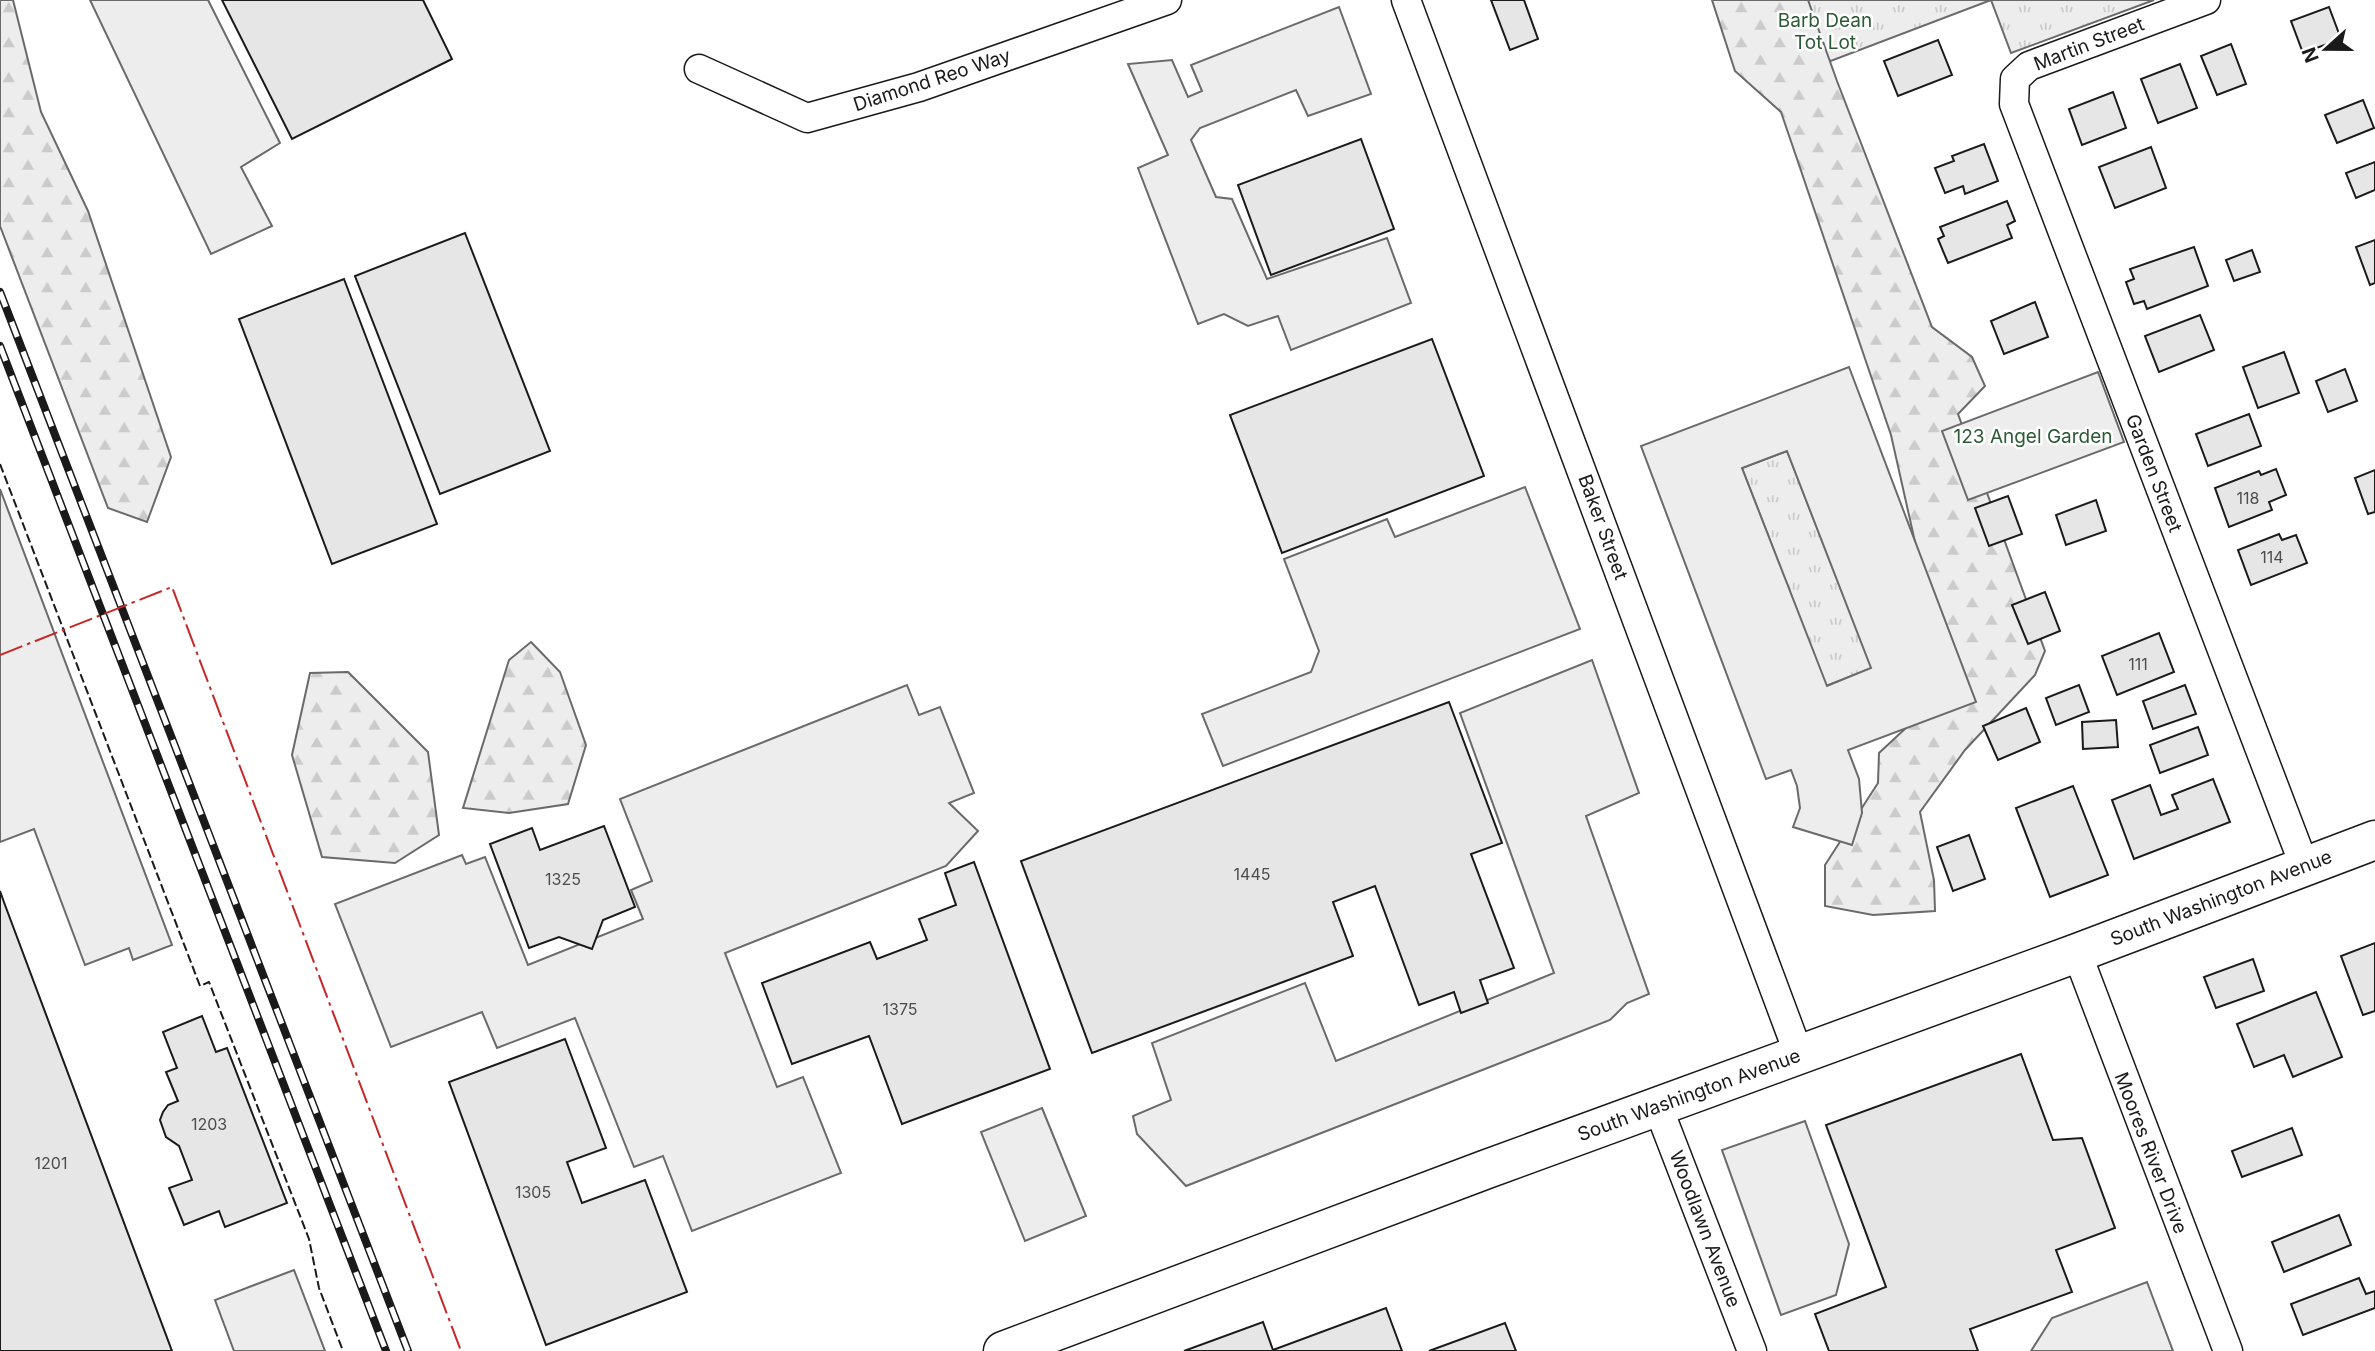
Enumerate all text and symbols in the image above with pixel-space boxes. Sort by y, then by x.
park label: Barb Dean Tot Lot [1778,9,1872,54]
street label: Martin Street [2031,12,2147,76]
north arrow [2291,14,2361,84]
street label: Diamond Reo Way [851,44,1014,116]
text: N [2297,44,2324,66]
street label: Garden Street [2121,411,2187,535]
park label: 123 Angel Garden [1953,425,2113,448]
street label: Baker Street [1573,471,1633,583]
house number: 118 [2237,488,2259,508]
house number: 114 [2260,547,2284,567]
house number: 111 [2128,654,2148,674]
street label: South Washington Avenue [2107,845,2335,951]
house number: 1445 [1234,864,1270,884]
house number: 1325 [545,869,581,889]
house number: 1375 [882,999,918,1019]
street label: South Washington Avenue [1574,1044,1804,1146]
street label: Moores River Drive [2110,1069,2192,1237]
house number: 1203 [191,1114,227,1134]
street label: Woodlawn Avenue [1664,1147,1746,1311]
house number: 1201 [35,1153,67,1173]
house number: 1305 [515,1182,551,1202]

